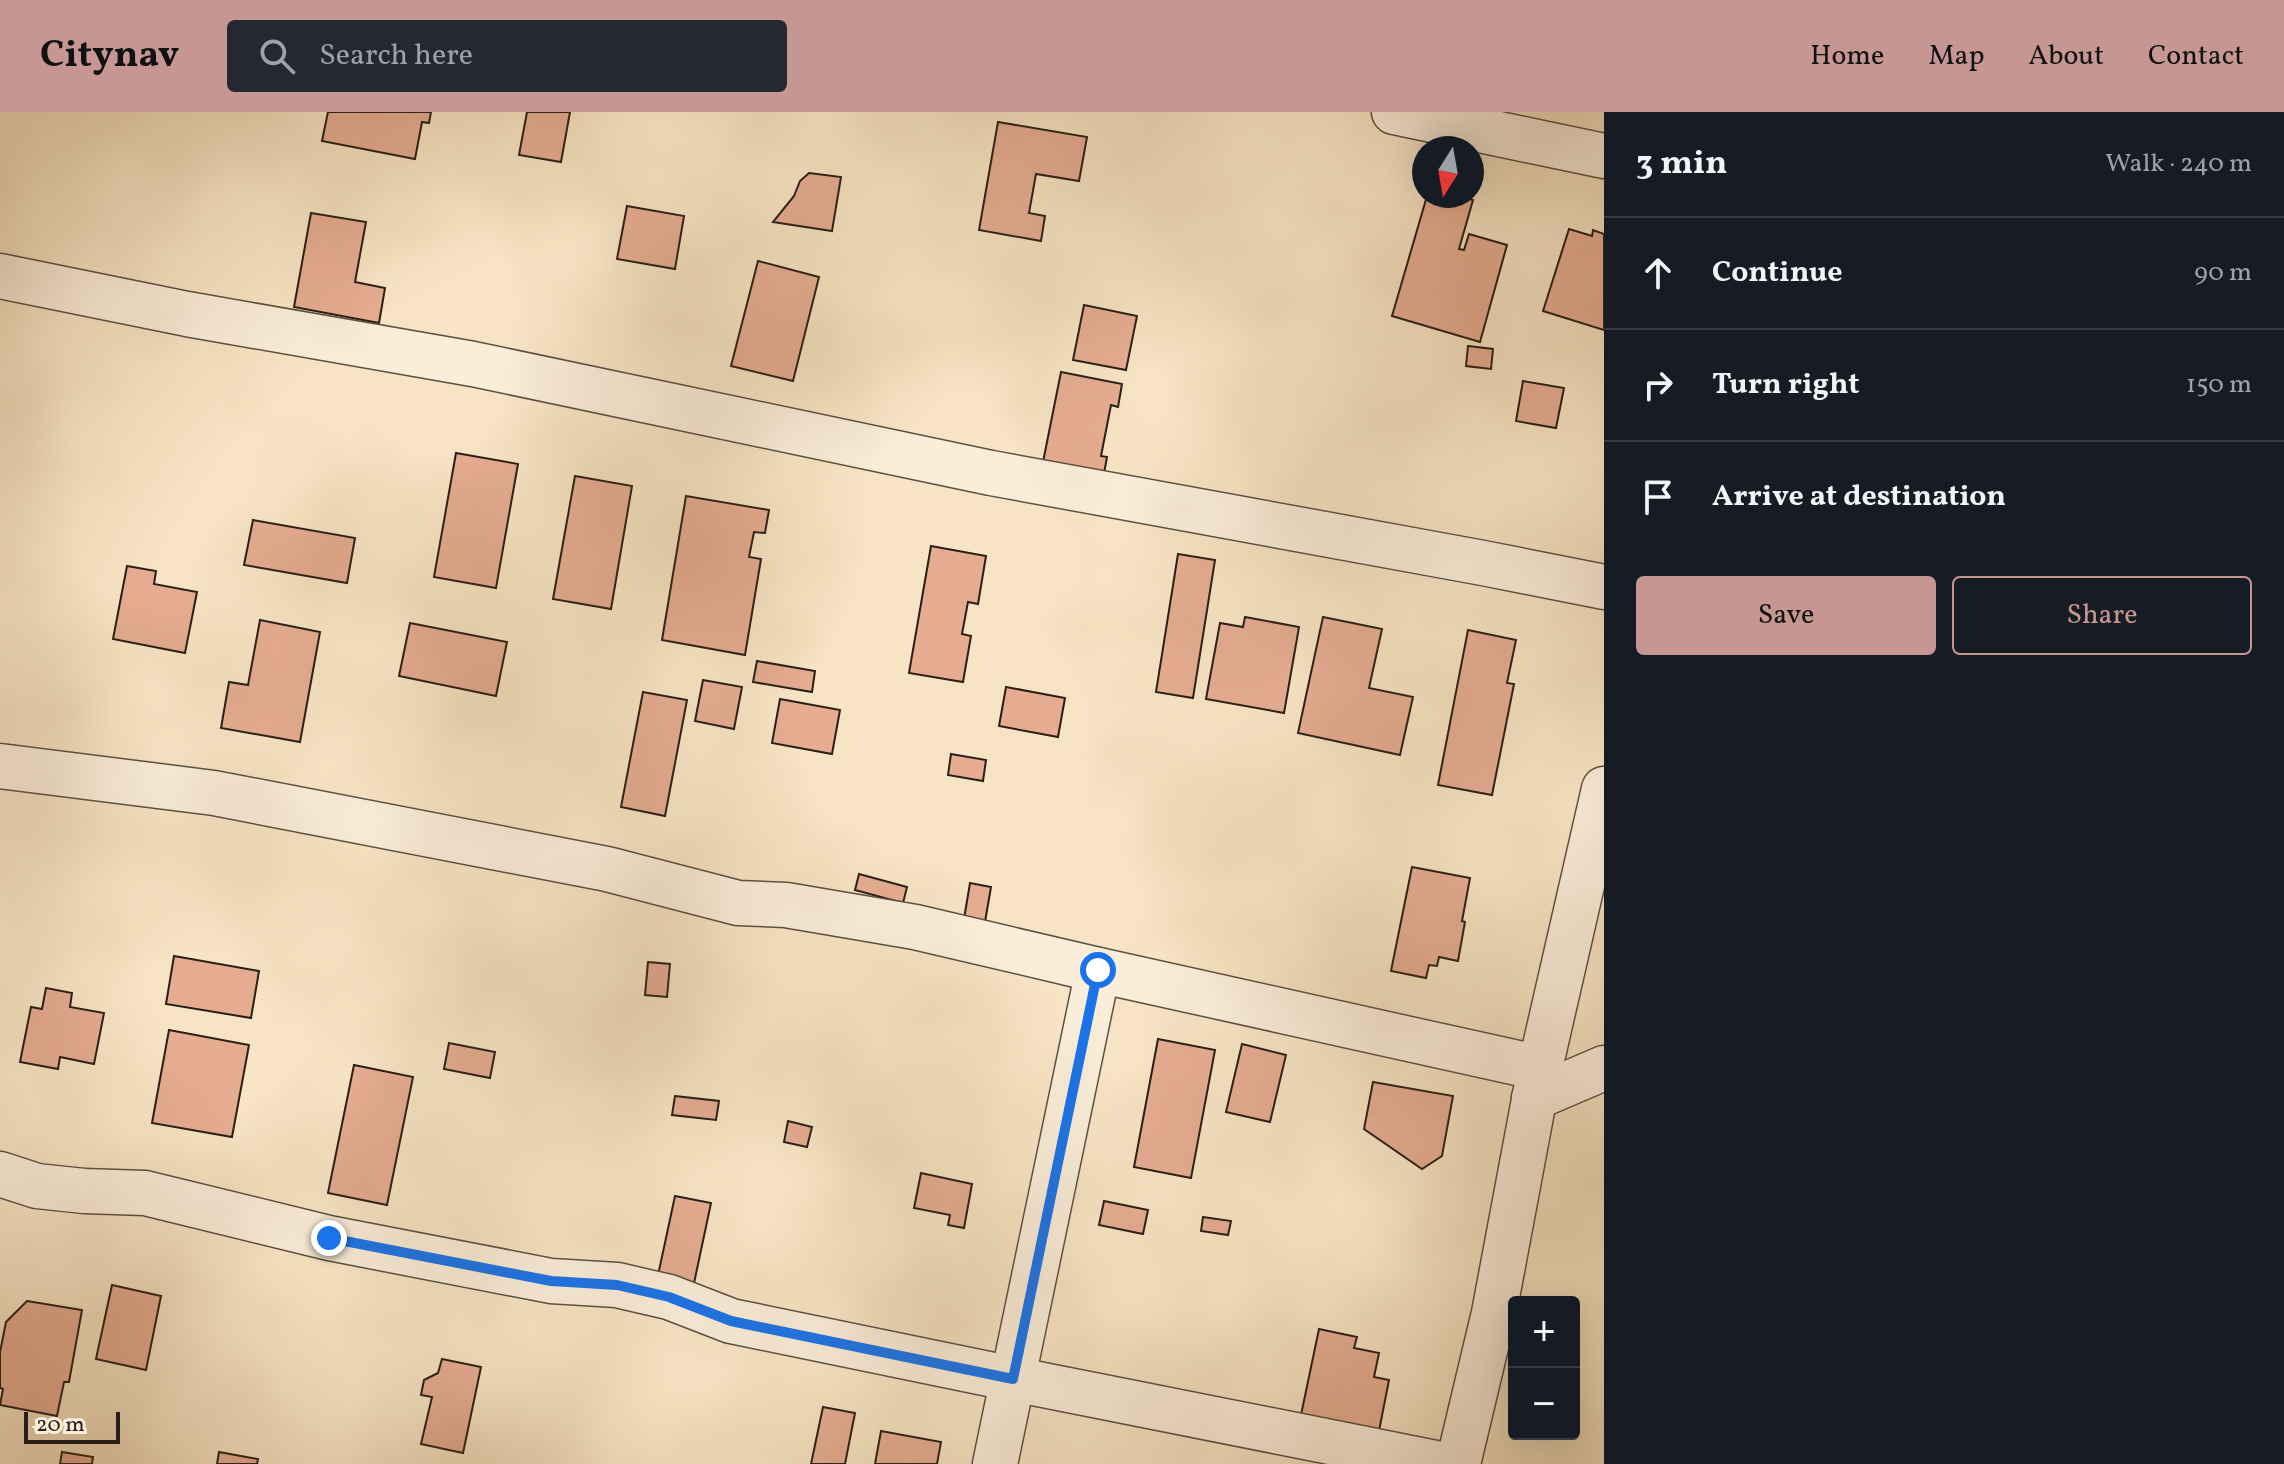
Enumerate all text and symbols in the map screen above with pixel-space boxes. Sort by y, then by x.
search box [227,20,787,92]
text: Citynav [40,30,179,83]
icon: search [255,34,299,78]
text: Search here [319,35,473,77]
text: Home [1810,37,1884,76]
text: Map [1928,37,1984,76]
text: About [2028,37,2104,76]
text: Contact [2148,37,2244,76]
north arrow [1412,136,1484,208]
text: 3 min [1636,141,1727,188]
text: Walk · 240 m [2105,146,2252,182]
icon: ahead [1636,251,1680,295]
text: Continue [1712,252,1843,294]
text: 90 m [2194,255,2252,291]
icon: right [1636,363,1680,407]
text: Turn right [1712,364,1860,406]
text: 150 m [2186,367,2252,403]
icon: arrive [1636,475,1680,519]
text: Arrive at destination [1712,476,2006,518]
button: Save [1636,576,1936,655]
button: Share [1952,576,2252,655]
route start [1080,952,1116,988]
route end [311,1220,347,1256]
map controls [1508,1296,1580,1440]
button: + [1508,1296,1580,1368]
button: − [1508,1368,1580,1440]
scale bar [24,1408,120,1444]
text: 20 m [36,1410,85,1441]

